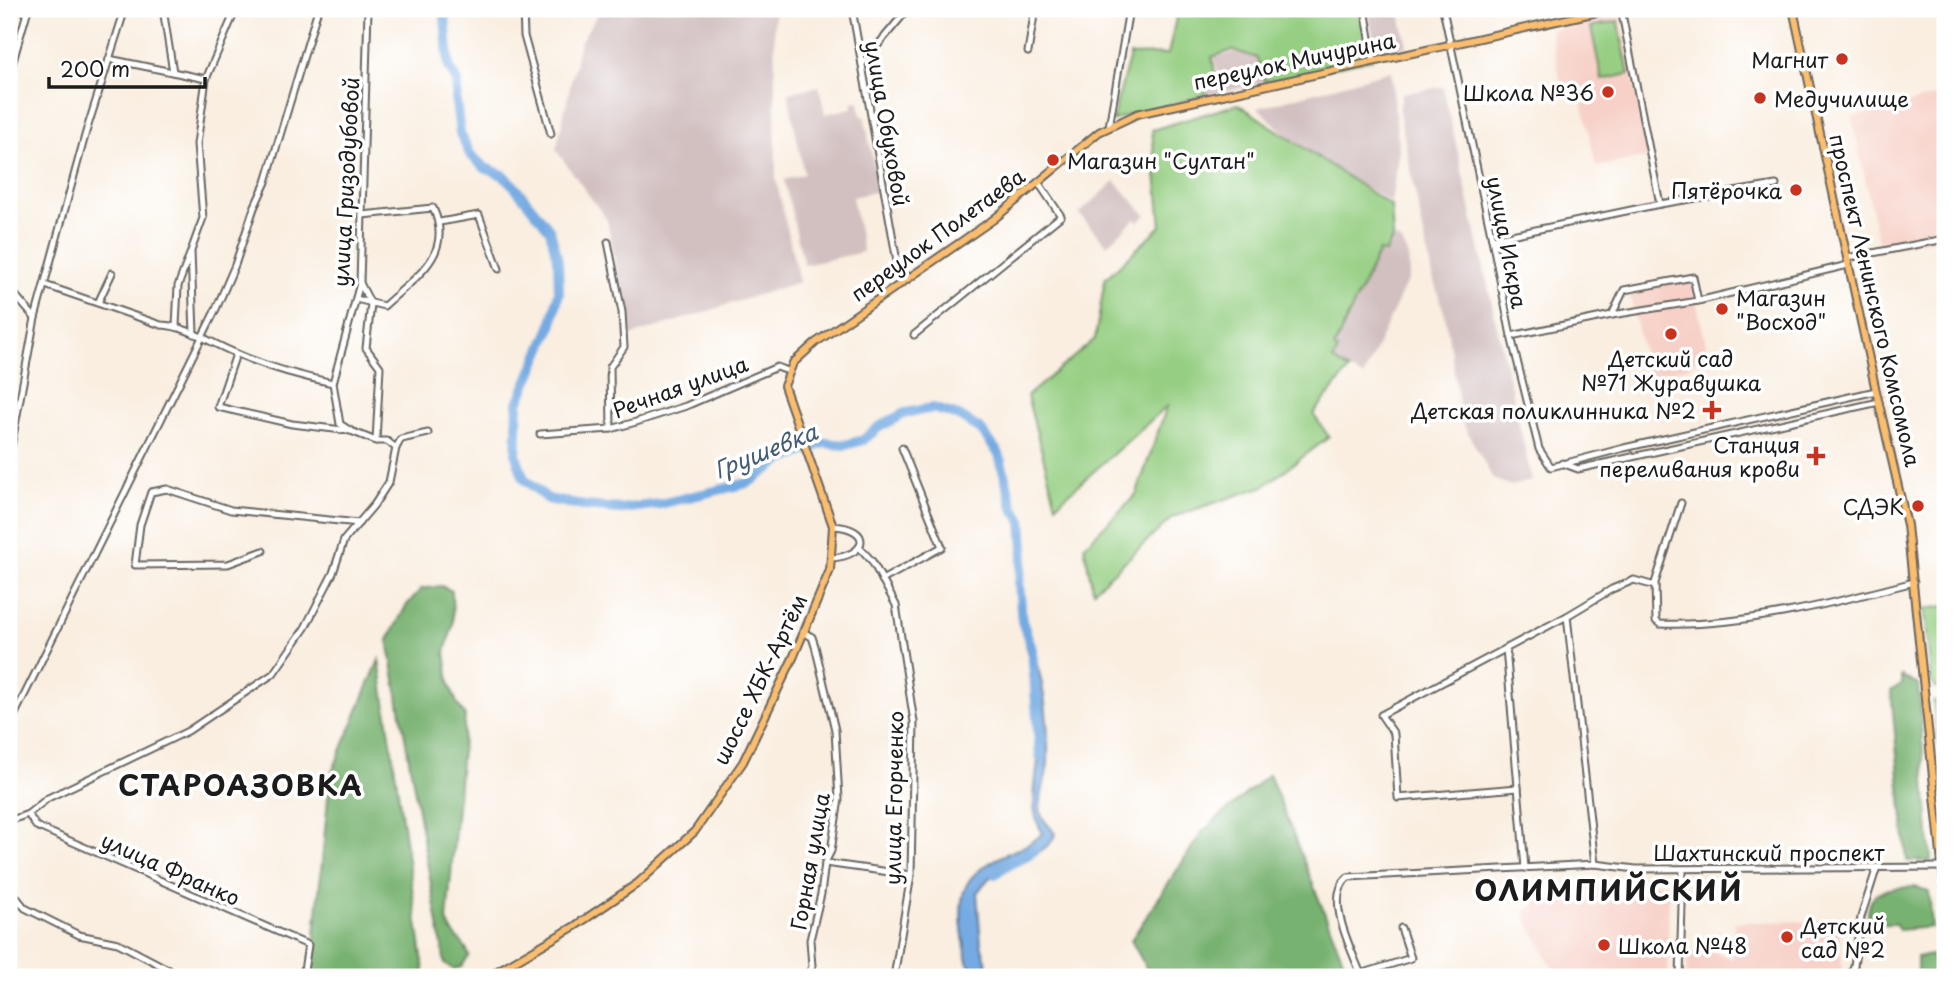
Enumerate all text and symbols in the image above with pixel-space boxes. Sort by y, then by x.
street label: переулок Мичурина [1190,23,1399,97]
street label: улица Обуховой [858,38,918,208]
place label: Магнит [1751,43,1829,75]
scale bar [49,46,205,90]
marker: Магнит [1834,51,1850,67]
text: 200 m [60,52,130,84]
street label: улица Гризодубовой [324,76,366,288]
place label: Школа №36 [1463,76,1594,108]
place label: Медучилище [1774,82,1909,114]
marker: Школа №36 [1600,84,1616,100]
marker: Медучилище [1752,90,1768,106]
street label: проспект Ленинского Комсомола [1822,130,1930,470]
place label: Магазин "Султан" [1067,144,1255,176]
marker: Магазин "Султан" [1045,152,1061,168]
street label: переулок Полетаева [843,160,1031,308]
street label: улица Искра [1479,173,1537,311]
place label: Пятёрочка [1671,174,1783,206]
marker: Пятёрочка [1788,182,1804,198]
place label: Магазин "Восход" [1736,281,1826,337]
marker: Магазин "Восход" [1714,301,1730,317]
marker: Детский сад №71 Журавушка [1663,326,1679,342]
place label: Детский сад №71 Журавушка [1581,342,1762,398]
street label: Речная улица [608,346,753,425]
place label: Детская поликлинника №2 [1411,394,1696,426]
marker: Детская поликлинника №2 [1702,400,1722,420]
water label: Грушевка [708,413,823,487]
place label: Станция переливания крови [1599,428,1800,484]
marker: Станция переливания крови [1806,446,1826,466]
place label: СДЭК [1842,490,1904,522]
marker: СДЭК [1910,498,1926,514]
street label: шоссе ХБК-Артём [704,588,814,770]
street label: улица Егорченко [875,711,911,885]
district label: СТАРОАЗОВКА [118,763,364,806]
street label: Горная улица [781,789,837,932]
street label: улица Франко [96,823,246,913]
street label: Шахтинский проспект [1654,836,1885,868]
district label: ОЛИМПИЙСКИЙ [1474,868,1744,911]
place label: Детский сад №2 [1800,909,1885,965]
place label: Школа №48 [1618,929,1747,961]
marker: Детский сад №2 [1779,929,1795,945]
marker: Школа №48 [1596,937,1612,953]

